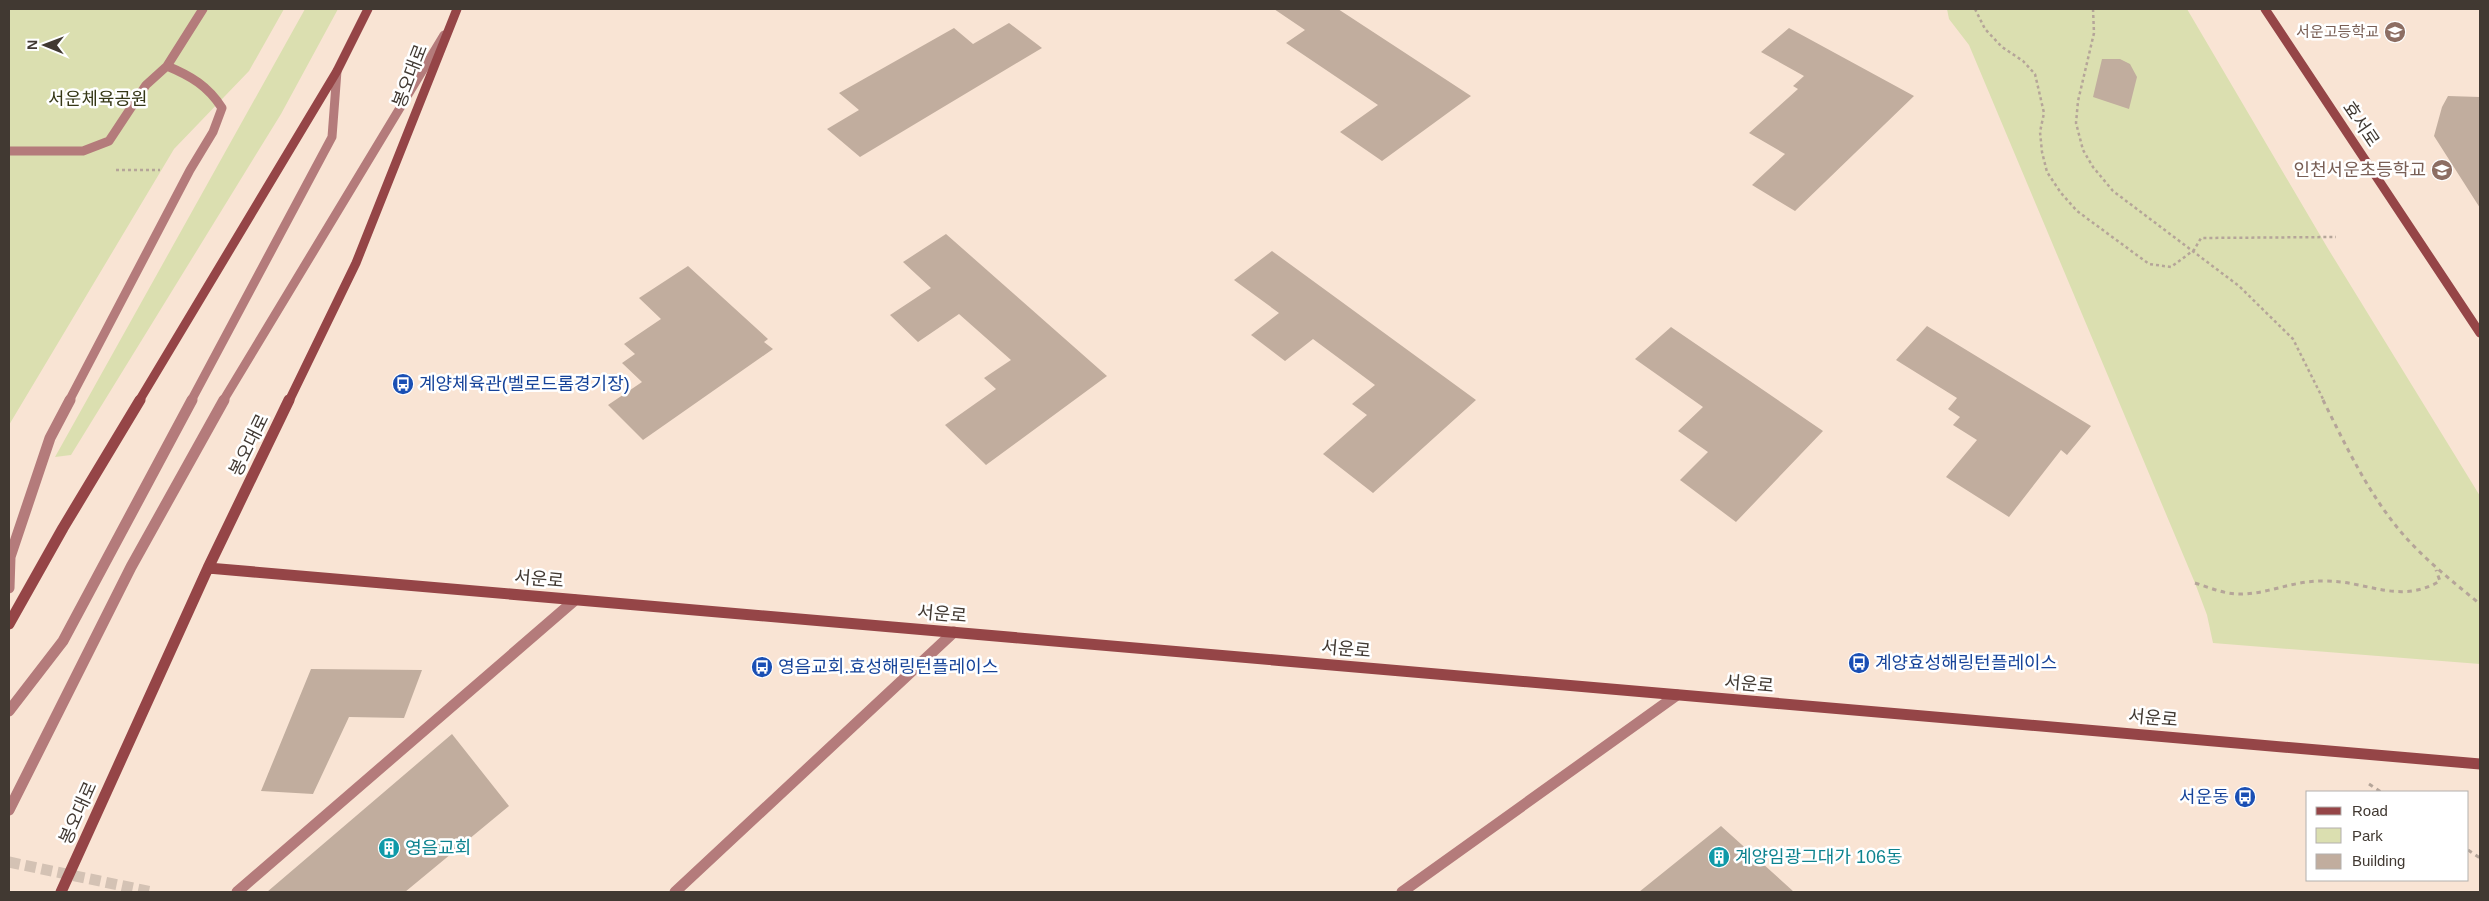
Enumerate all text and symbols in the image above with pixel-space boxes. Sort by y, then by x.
north arrow [20,20,70,70]
school or university icon: 서운고등학교 [2383,20,2407,44]
place label: 서운고등학교 [2296,23,2379,40]
text: N [24,40,40,50]
street label: 봉오대로 [389,41,431,111]
park label: 서운체육공원 [48,89,148,109]
street label: 효서로 [2339,98,2383,150]
school or university icon: 인천서운초등학교 [2430,158,2454,182]
place label: 인천서운초등학교 [2294,160,2426,180]
bus stop icon: 계양체육관(벨로드롬경기장) [391,372,415,396]
place label: 계양체육관(벨로드롬경기장) [419,374,630,394]
street label: 봉오대로 [225,411,273,479]
street label: 서운로 [513,567,565,591]
street label: 서운로 [916,602,968,626]
street label: 서운로 [1320,637,1372,661]
bus stop icon: 계양효성해링턴플레이스 [1847,651,1871,675]
place label: 계양효성해링턴플레이스 [1875,653,2057,673]
bus stop icon: 영음교회.효성해링턴플레이스 [750,655,774,679]
place label: 영음교회.효성해링턴플레이스 [778,657,998,677]
street label: 서운로 [1723,672,1775,696]
street label: 서운로 [2127,706,2179,730]
street label: 봉오대로 [55,779,101,847]
bus stop icon: 서운동 [2233,785,2257,809]
place label: 서운동 [2179,787,2229,807]
legend [2306,791,2469,881]
text: Road [2352,802,2388,819]
text: Park [2352,827,2383,844]
building icon: 영음교회 [377,836,401,860]
place label: 영음교회 [405,838,471,858]
building icon: 계양임광그대가 106동 [1707,845,1731,869]
place label: 계양임광그대가 106동 [1735,847,1903,867]
text: Building [2352,852,2405,869]

